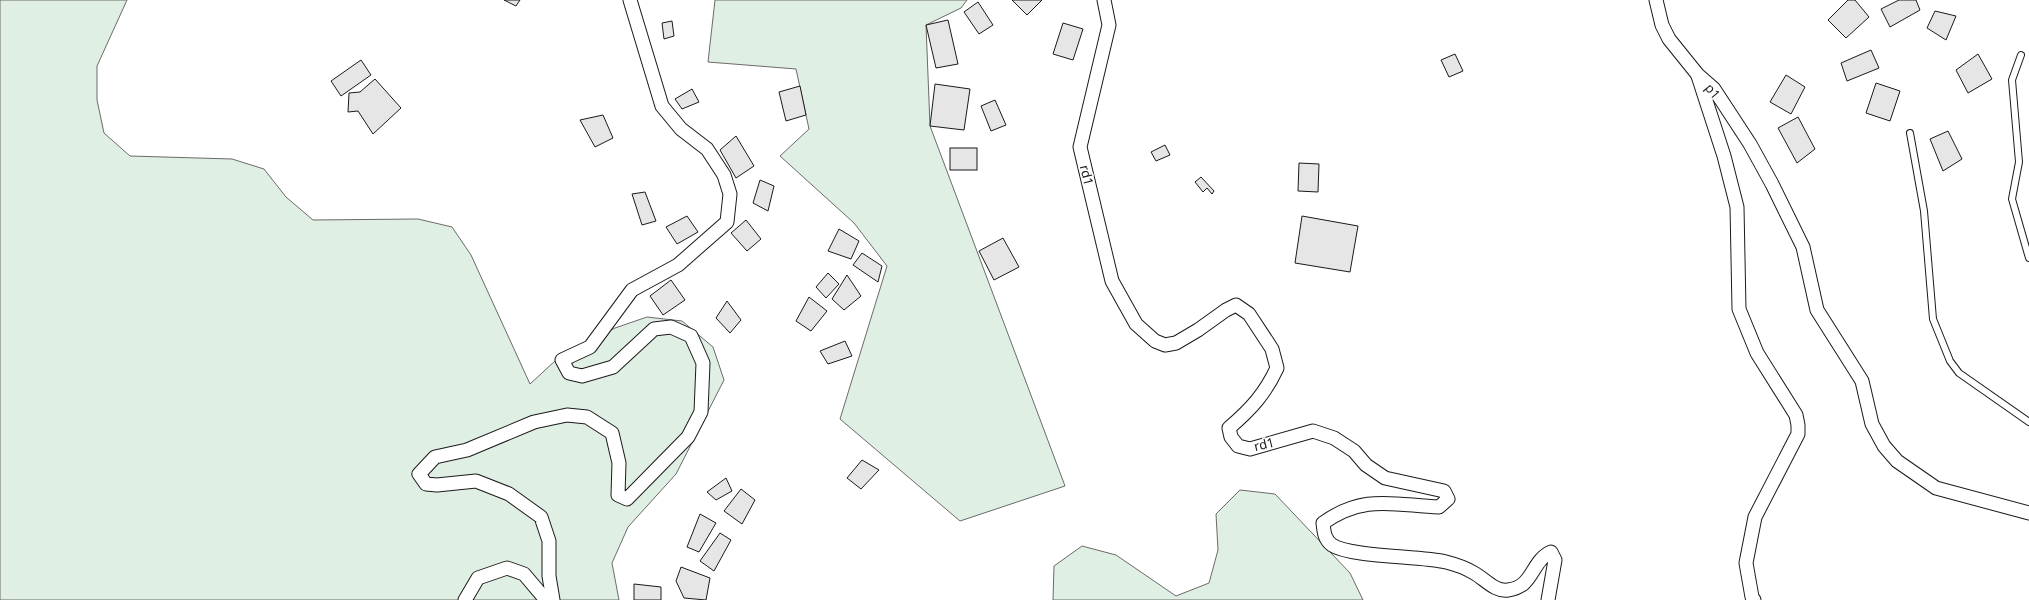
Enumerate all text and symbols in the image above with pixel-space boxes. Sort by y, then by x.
street label: p1 [1701,79,1725,103]
street label: rd1 [1076,163,1098,187]
street label: rd1 [1252,433,1276,455]

